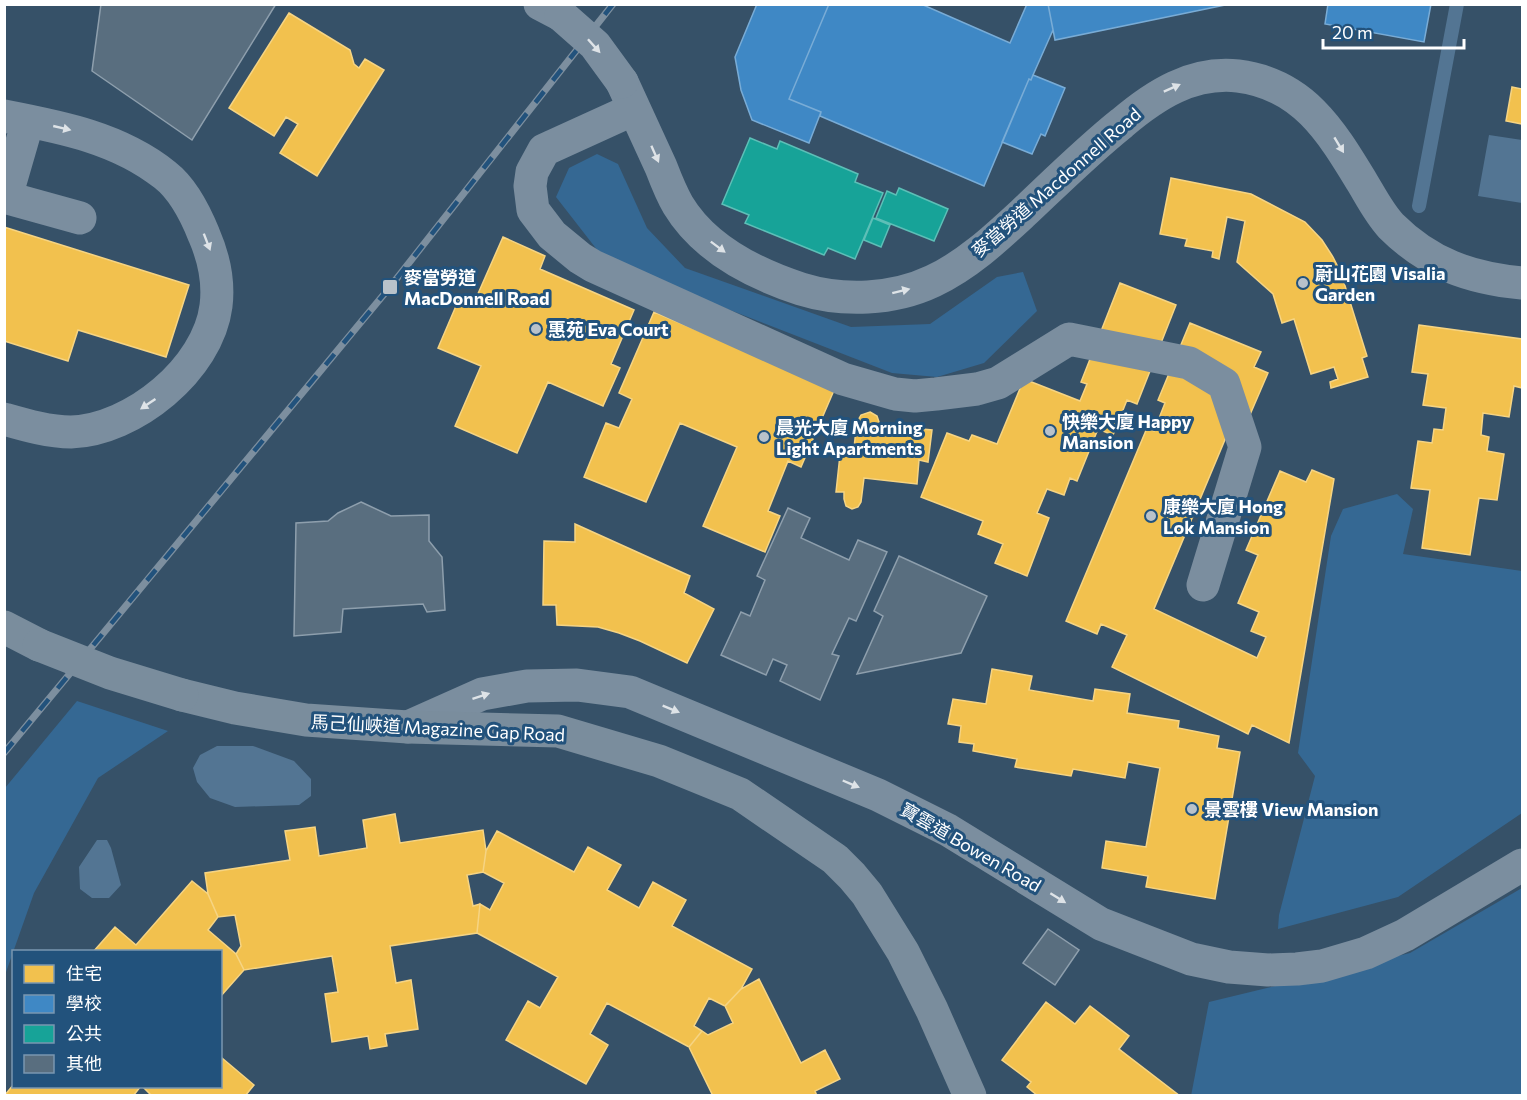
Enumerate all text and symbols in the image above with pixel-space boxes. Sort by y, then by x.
scale bar [1323,12,1464,50]
text: 20 m [1332,21,1373,43]
one-way arrow [587,38,600,53]
one-way arrow [1163,83,1181,93]
street label: 麥當勞道 Macdonnell Road [967,103,1145,261]
one-way arrow [53,123,71,133]
one-way arrow [1334,137,1345,153]
one-way arrow [650,146,659,163]
one-way arrow [202,234,212,252]
one-way arrow [709,241,725,253]
place label: 蔚山花園 Visalia Garden [1315,262,1446,305]
place label: 麥當勞道 MacDonnell Road [404,266,549,309]
marker: 蔚山花園 Visalia Garden [1296,276,1310,290]
marker: 麥當勞道 MacDonnell Road [381,278,399,296]
one-way arrow [892,286,910,296]
place label: 惠苑 Eva Court [548,318,669,340]
marker: 惠苑 Eva Court [529,322,543,336]
one-way arrow [140,398,156,410]
place label: 快樂大廈 Happy Mansion [1062,410,1191,453]
place label: 晨光大廈 Morning Light Apartments [776,416,923,459]
marker: 快樂大廈 Happy Mansion [1043,424,1057,438]
marker: 晨光大廈 Morning Light Apartments [757,430,771,444]
place label: 康樂大廈 Hong Lok Mansion [1163,495,1283,538]
marker: 康樂大廈 Hong Lok Mansion [1144,509,1158,523]
one-way arrow [472,691,490,700]
one-way arrow [662,705,680,714]
street label: 馬己仙峽道 Magazine Gap Road [310,710,566,746]
one-way arrow [842,780,860,789]
street label: 寶雲道 Bowen Road [897,798,1045,896]
place label: 景雲樓 View Mansion [1204,798,1378,820]
marker: 景雲樓 View Mansion [1185,802,1199,816]
one-way arrow [1050,892,1066,903]
legend [12,950,222,1088]
text: 住宅 [66,962,102,984]
text: 學校 [66,992,102,1014]
text: 公共 [66,1022,102,1044]
text: 其他 [66,1052,102,1074]

